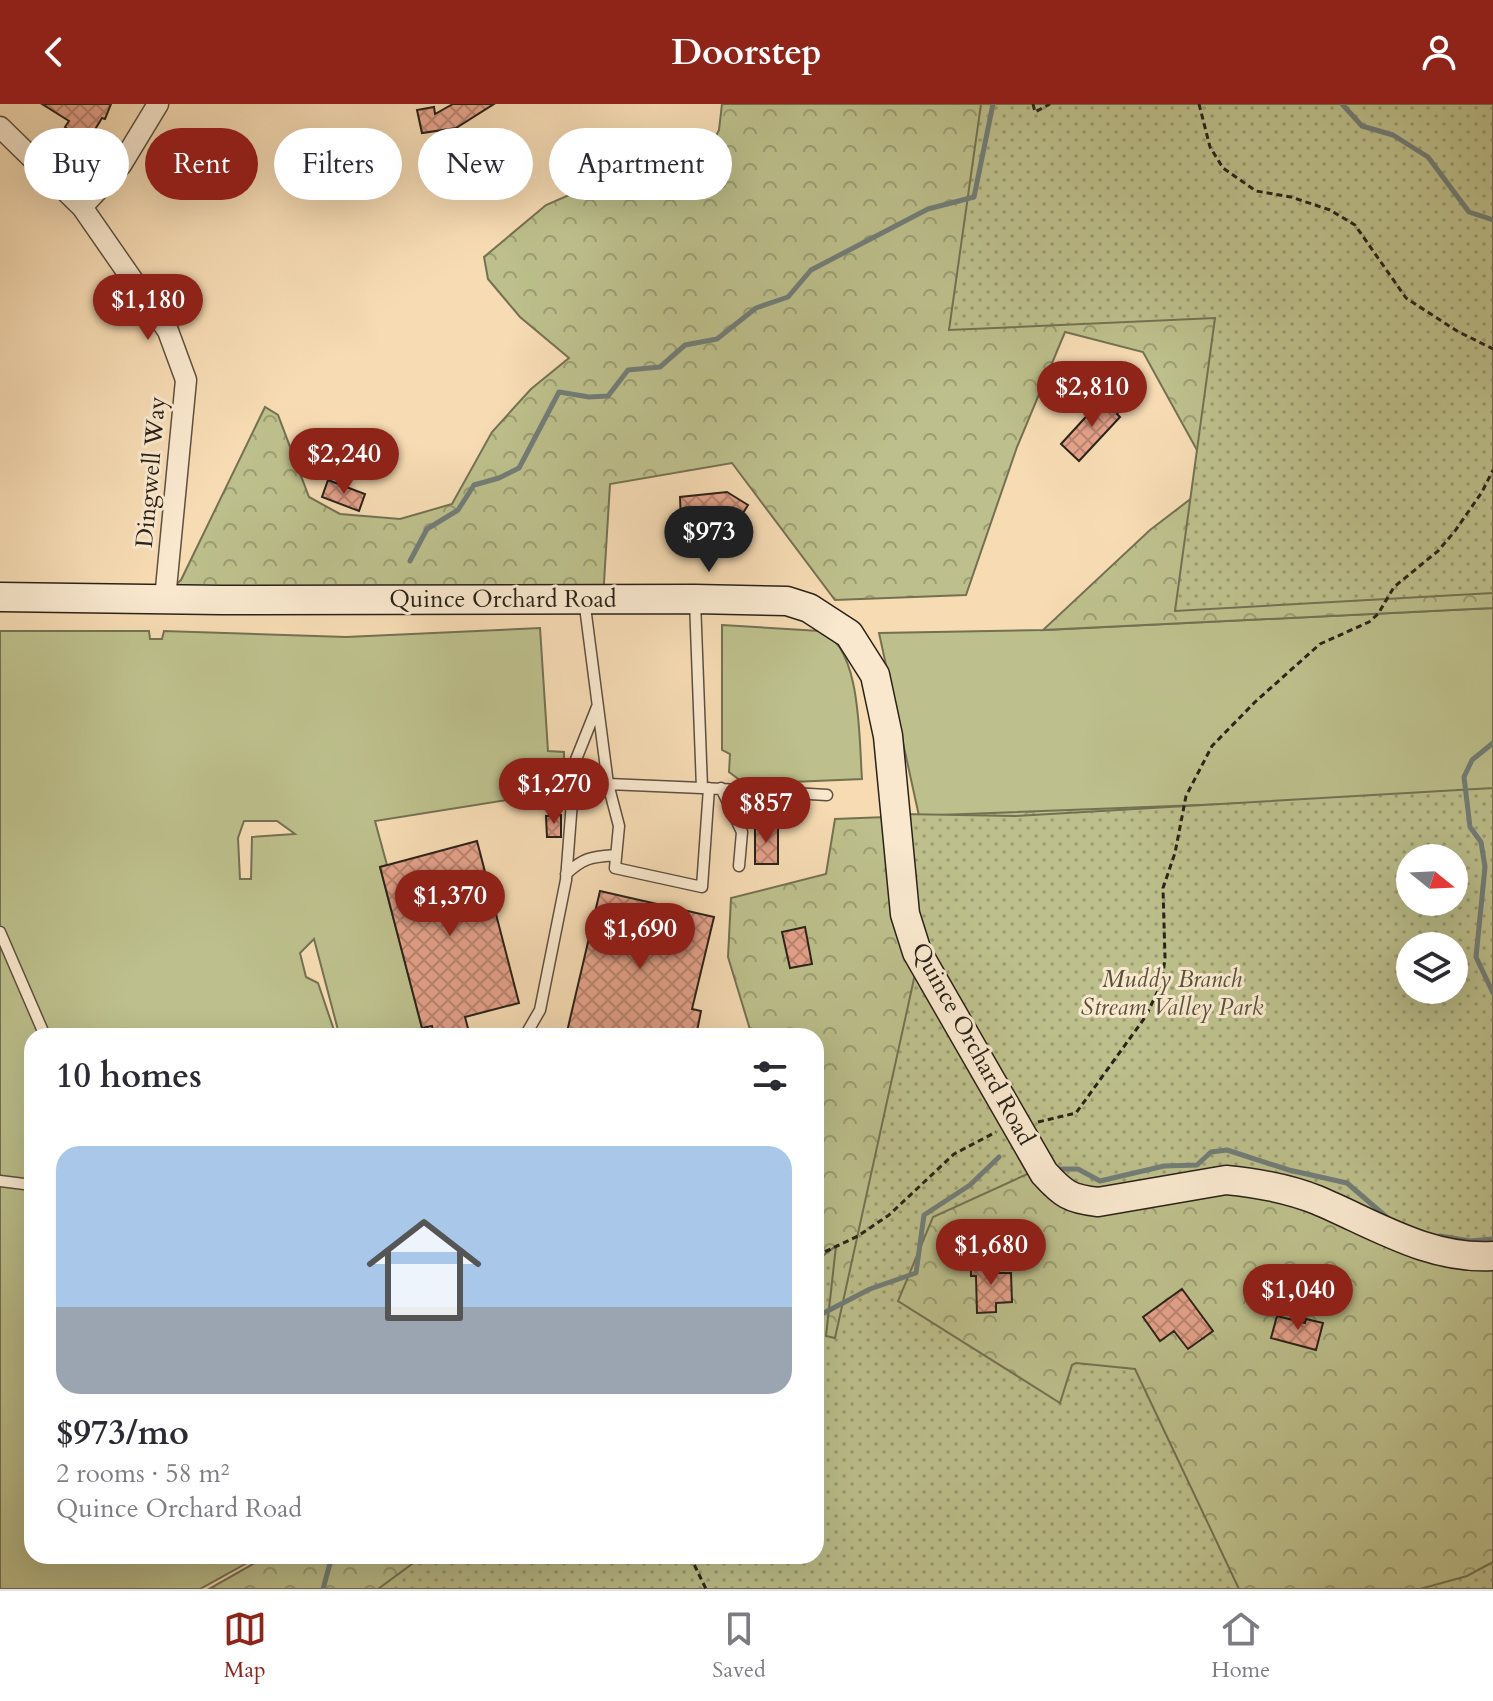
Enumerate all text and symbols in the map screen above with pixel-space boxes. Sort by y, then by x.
text: Doorstep [671,28,822,77]
icon: back [32,30,76,74]
icon: person [1417,30,1461,74]
chip: Buy [24,128,129,200]
chip: Rent [145,128,258,200]
chip: Filters [274,128,402,200]
chip: New [418,128,533,200]
chip: Apartment [549,128,732,200]
pin: $1,180 [83,274,213,342]
text: $1,180 [111,282,185,317]
pin: $2,810 [1027,361,1157,429]
text: $2,810 [1055,369,1129,404]
street label: Dingwell Way [128,395,174,549]
pin: $2,240 [279,428,409,496]
text: $2,240 [307,436,381,471]
pin: $973 [662,506,756,574]
text: $973 [682,514,736,549]
street label: Quince Orchard Road [389,583,617,616]
pin: $1,270 [489,758,619,826]
text: $1,270 [517,766,591,801]
pin: $857 [719,777,813,845]
text: $857 [739,785,793,820]
north arrow [1396,844,1468,916]
map controls [1396,844,1468,1004]
pin: $1,370 [385,870,515,938]
text: $1,370 [413,878,487,913]
pin: $1,690 [575,903,705,971]
text: $1,690 [603,911,677,946]
button: layers [1396,932,1468,1004]
street label: Quince Orchard Road [903,937,1043,1152]
park label: Muddy Branch Stream Valley Park [1081,963,1263,1024]
text: 10 homes [56,1053,202,1099]
icon: filters [748,1054,792,1098]
icon: home [352,1198,496,1342]
pin: $1,680 [926,1219,1056,1287]
text: $1,680 [954,1227,1028,1262]
pin: $1,040 [1233,1264,1363,1332]
text: $1,040 [1261,1272,1335,1307]
text: $973/mo [56,1410,189,1456]
text: 2 rooms · 58 m² [56,1456,229,1491]
text: Quince Orchard Road [56,1491,302,1526]
tab: Map [223,1607,267,1685]
tab: Saved [712,1607,766,1685]
tab: Home [1211,1607,1270,1685]

